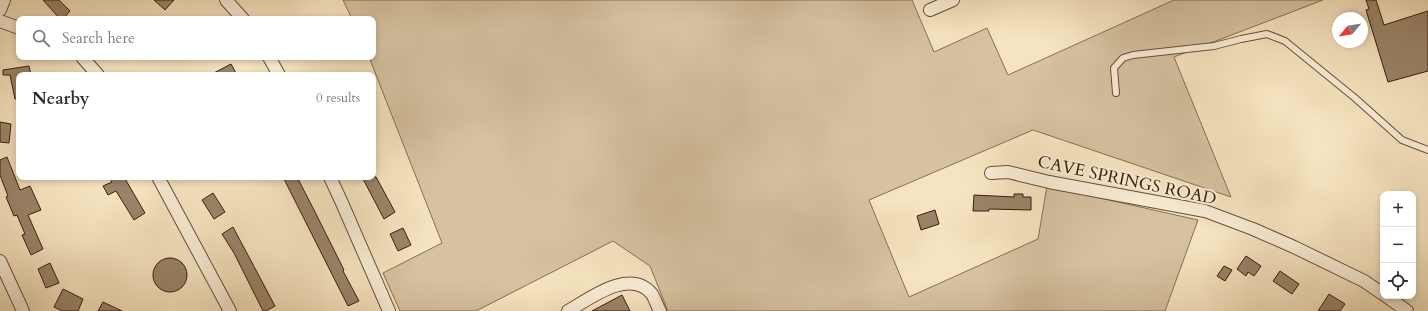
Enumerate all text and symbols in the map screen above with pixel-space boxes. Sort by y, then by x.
north arrow [1332,12,1368,48]
search box [16,16,376,60]
icon: search [30,27,52,49]
text: Search here [62,28,135,48]
text: Nearby [32,87,89,110]
text: 0 results [316,89,360,107]
street label: CAVE SPRINGS ROAD [1035,150,1219,210]
map controls [1380,191,1416,299]
button: + [1380,191,1416,227]
button: − [1380,227,1416,263]
button: locate [1380,263,1416,299]

